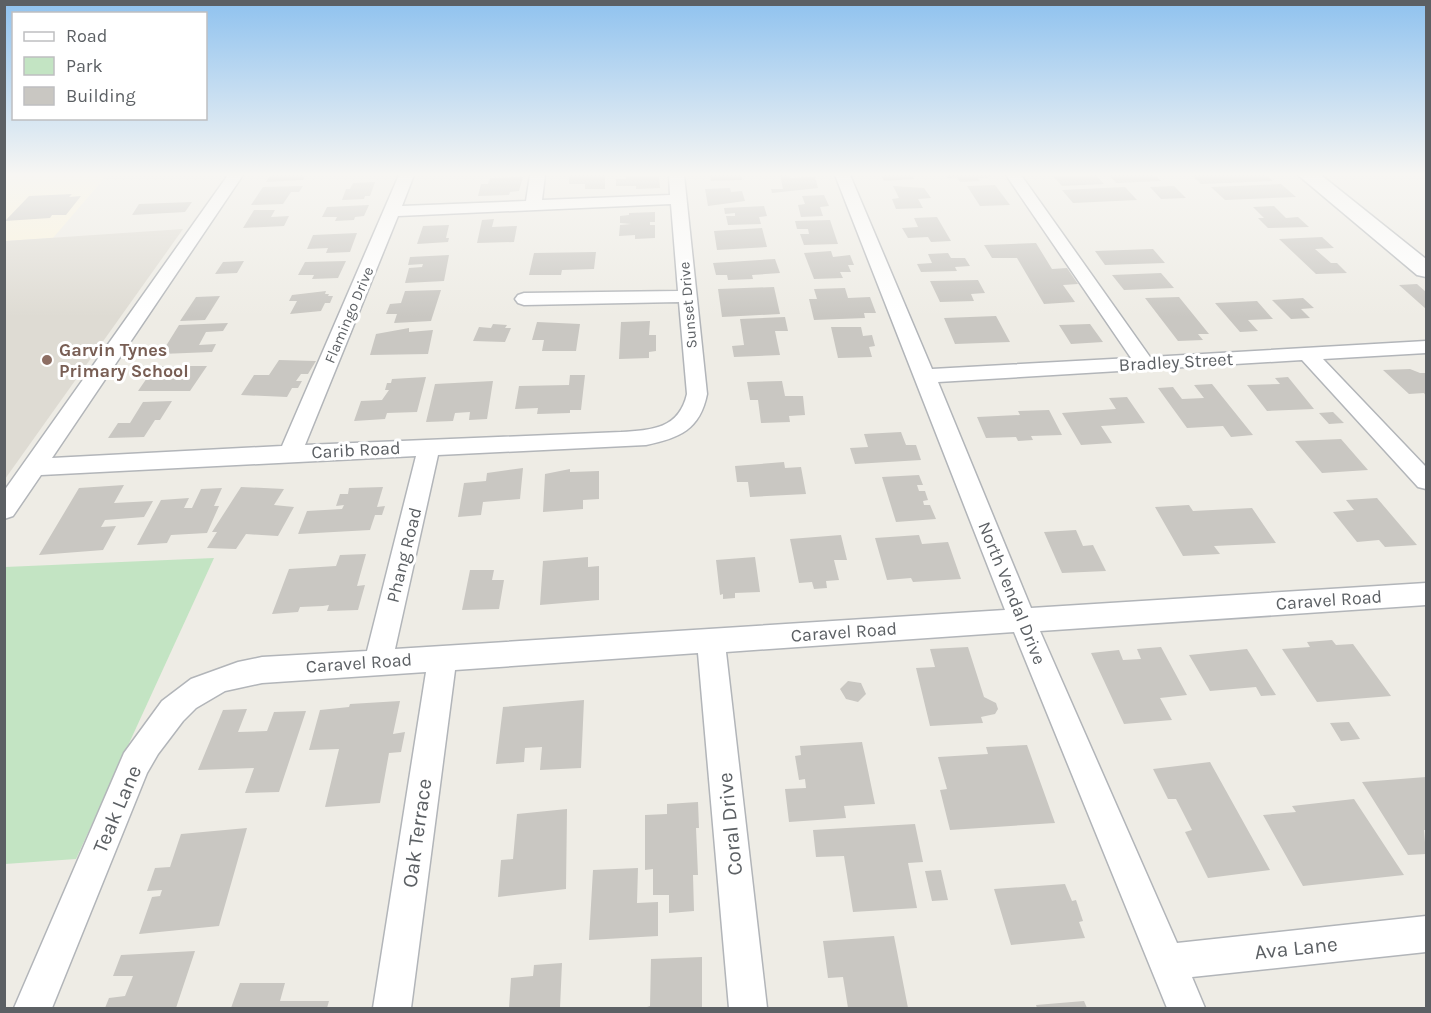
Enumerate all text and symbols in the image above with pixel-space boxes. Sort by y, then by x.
legend [12,12,207,120]
text: Road [66,25,107,47]
text: Park [66,55,103,77]
text: Building [66,85,136,107]
street label: Sunset Drive [675,261,701,349]
street label: Flamingo Drive [321,264,377,366]
place label: Garvin Tynes Primary School [59,339,189,382]
street label: Bradley Street [1118,348,1234,376]
marker: Garvin Tynes Primary School [40,353,54,367]
street label: Carib Road [311,437,401,463]
street label: Phang Road [382,505,426,605]
street label: North Vendal Drive [973,518,1051,668]
street label: Caravel Road [1275,585,1383,615]
street label: Caravel Road [790,617,898,647]
street label: Caravel Road [305,648,413,678]
street label: Teak Lane [88,762,146,856]
street label: Coral Drive [713,771,747,877]
street label: Oak Terrace [397,777,437,889]
street label: Ava Lane [1253,932,1339,964]

